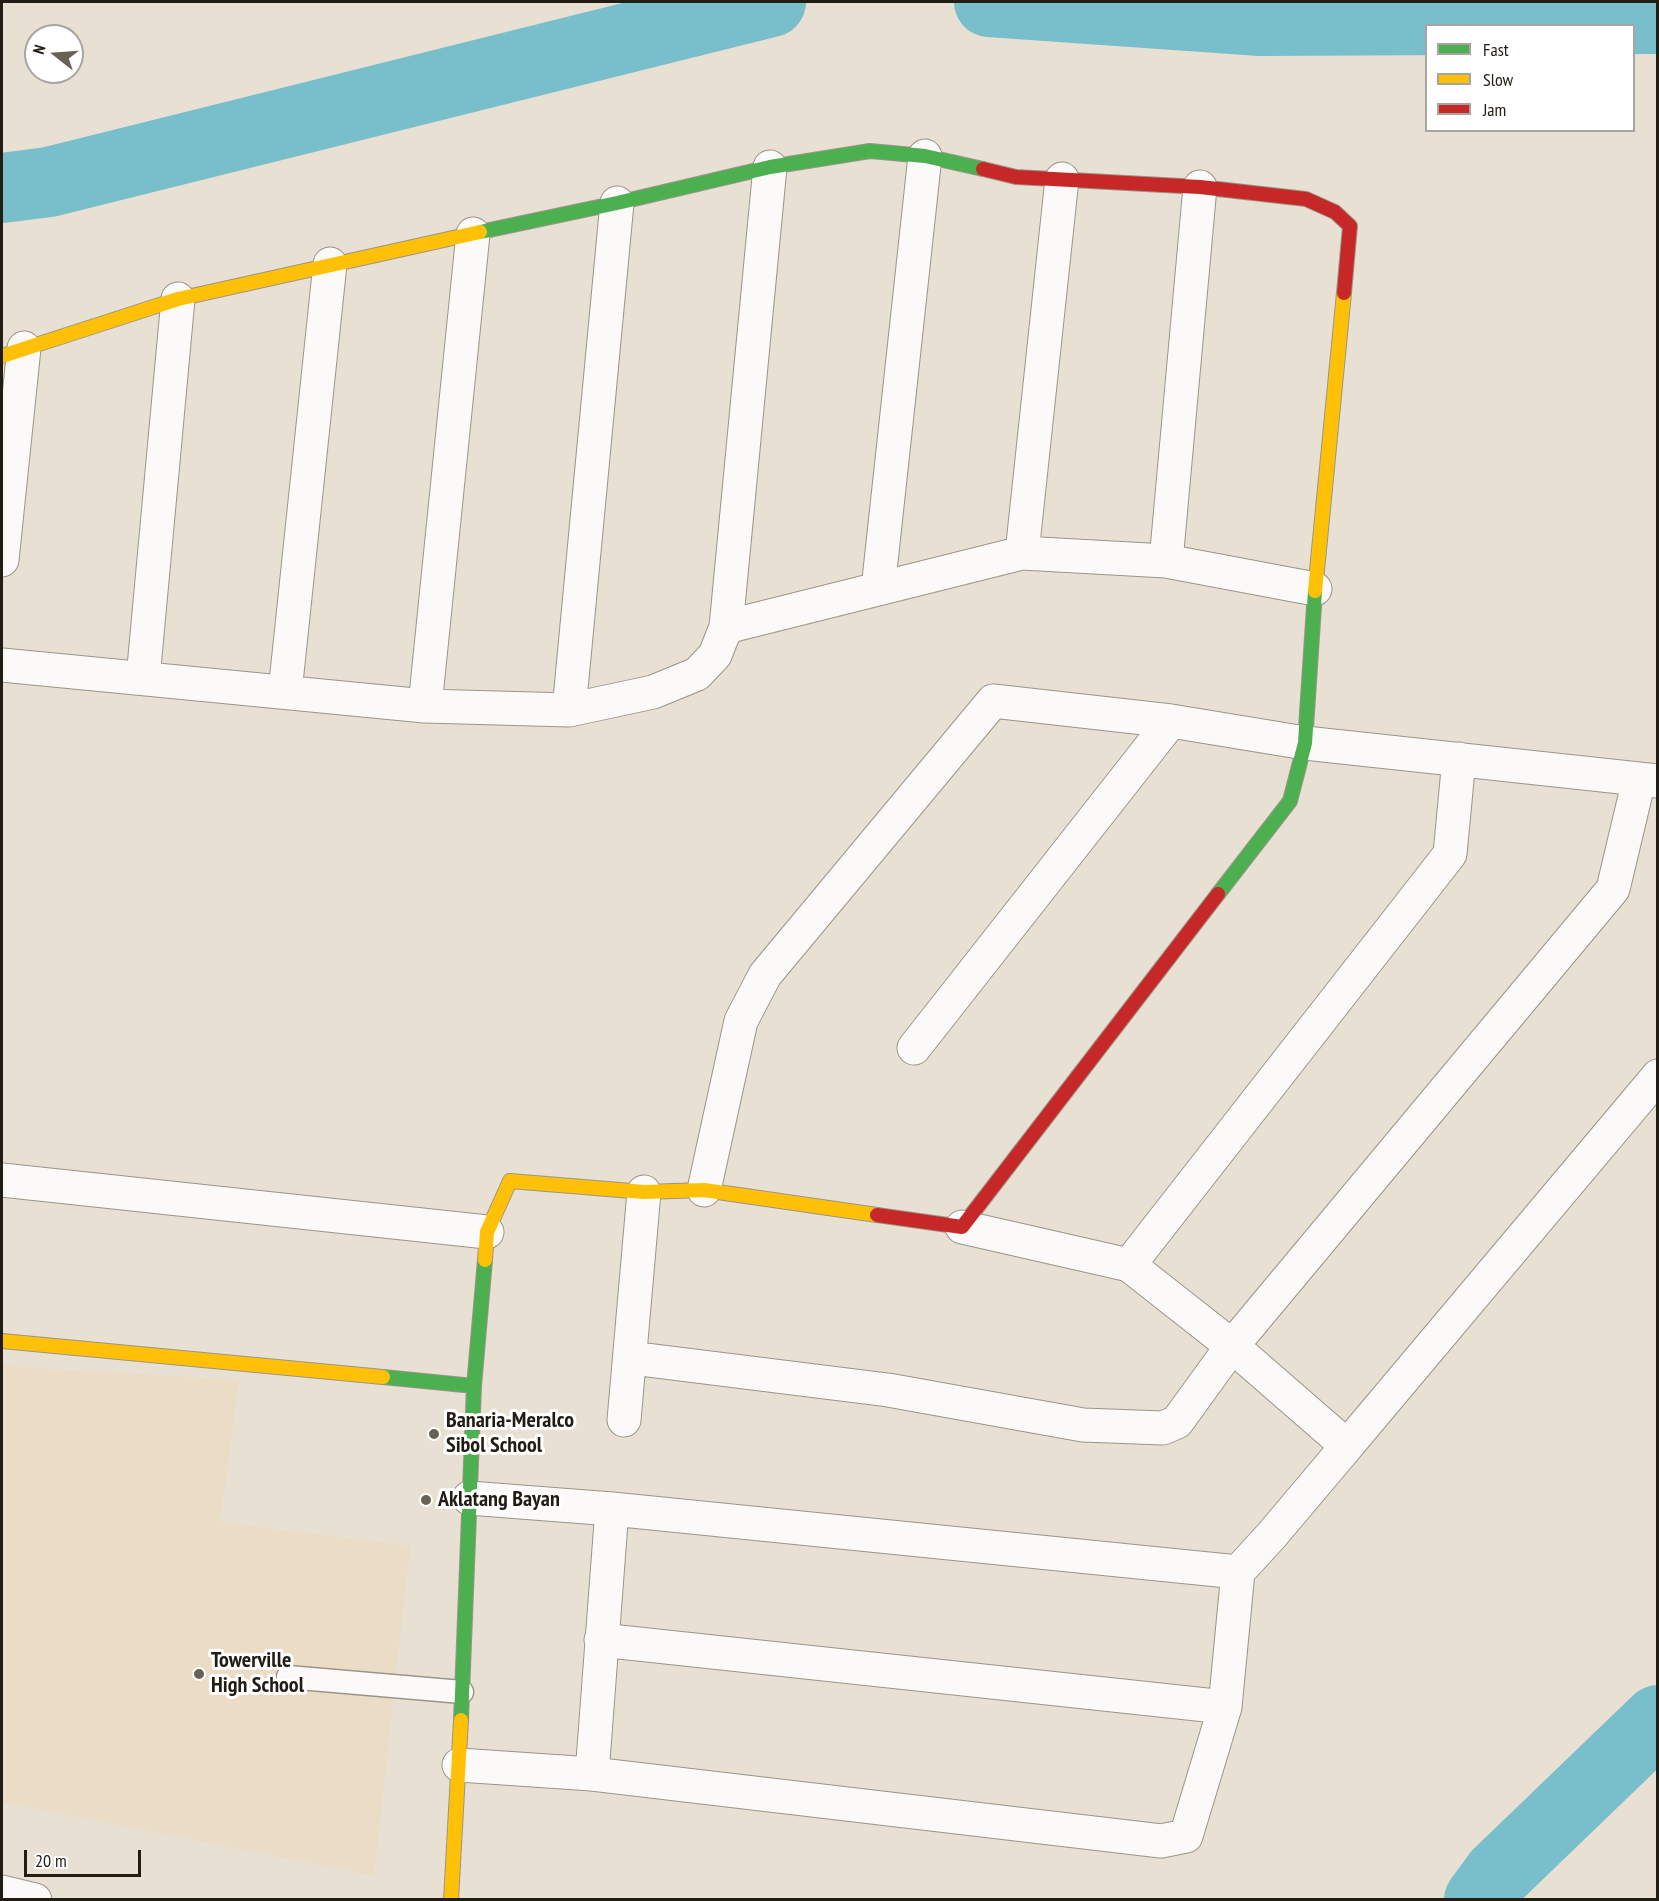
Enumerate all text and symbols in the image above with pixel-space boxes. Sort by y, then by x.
north arrow [24,24,84,84]
legend [1425,24,1635,132]
text: Fast [1483,38,1509,61]
text: N [28,42,50,56]
text: Slow [1483,68,1513,91]
text: Jam [1483,98,1506,121]
place label: Banaria-Meralco Sibol School [446,1408,574,1460]
marker: Banaria-Meralco Sibol School [427,1427,441,1441]
place label: Aklatang Bayan [438,1487,560,1513]
marker: Aklatang Bayan [419,1493,433,1507]
place label: Towerville High School [211,1648,304,1700]
marker: Towerville High School [192,1667,206,1681]
scale bar [27,1838,144,1876]
text: 20 m [35,1849,67,1872]

